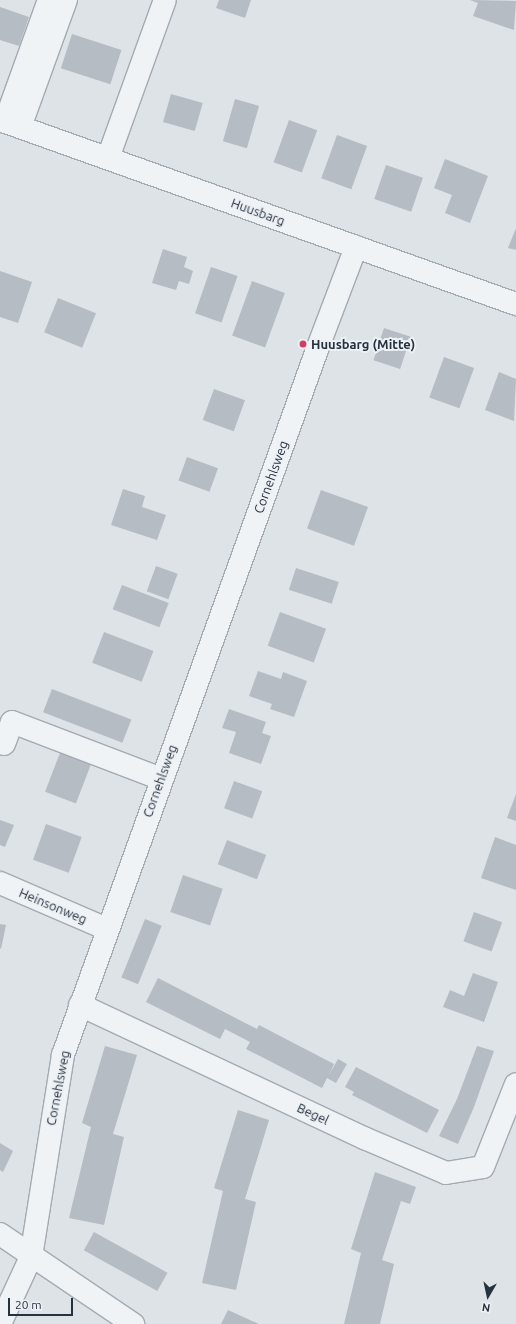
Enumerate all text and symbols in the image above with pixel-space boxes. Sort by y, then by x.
street label: Huusbarg [229,195,287,229]
place label: Huusbarg (Mitte) [311,336,415,352]
marker: Huusbarg (Mitte) [298,339,308,349]
street label: Cornehlsweg [251,438,291,516]
street label: Cornehlsweg [140,742,180,820]
street label: Heinsonweg [17,885,89,927]
street label: Cornehlsweg [43,1049,73,1127]
street label: Begel [295,1100,331,1128]
north arrow [468,1276,508,1316]
scale bar [10,1290,75,1316]
text: 20 m [15,1298,42,1311]
text: N [481,1301,491,1314]

